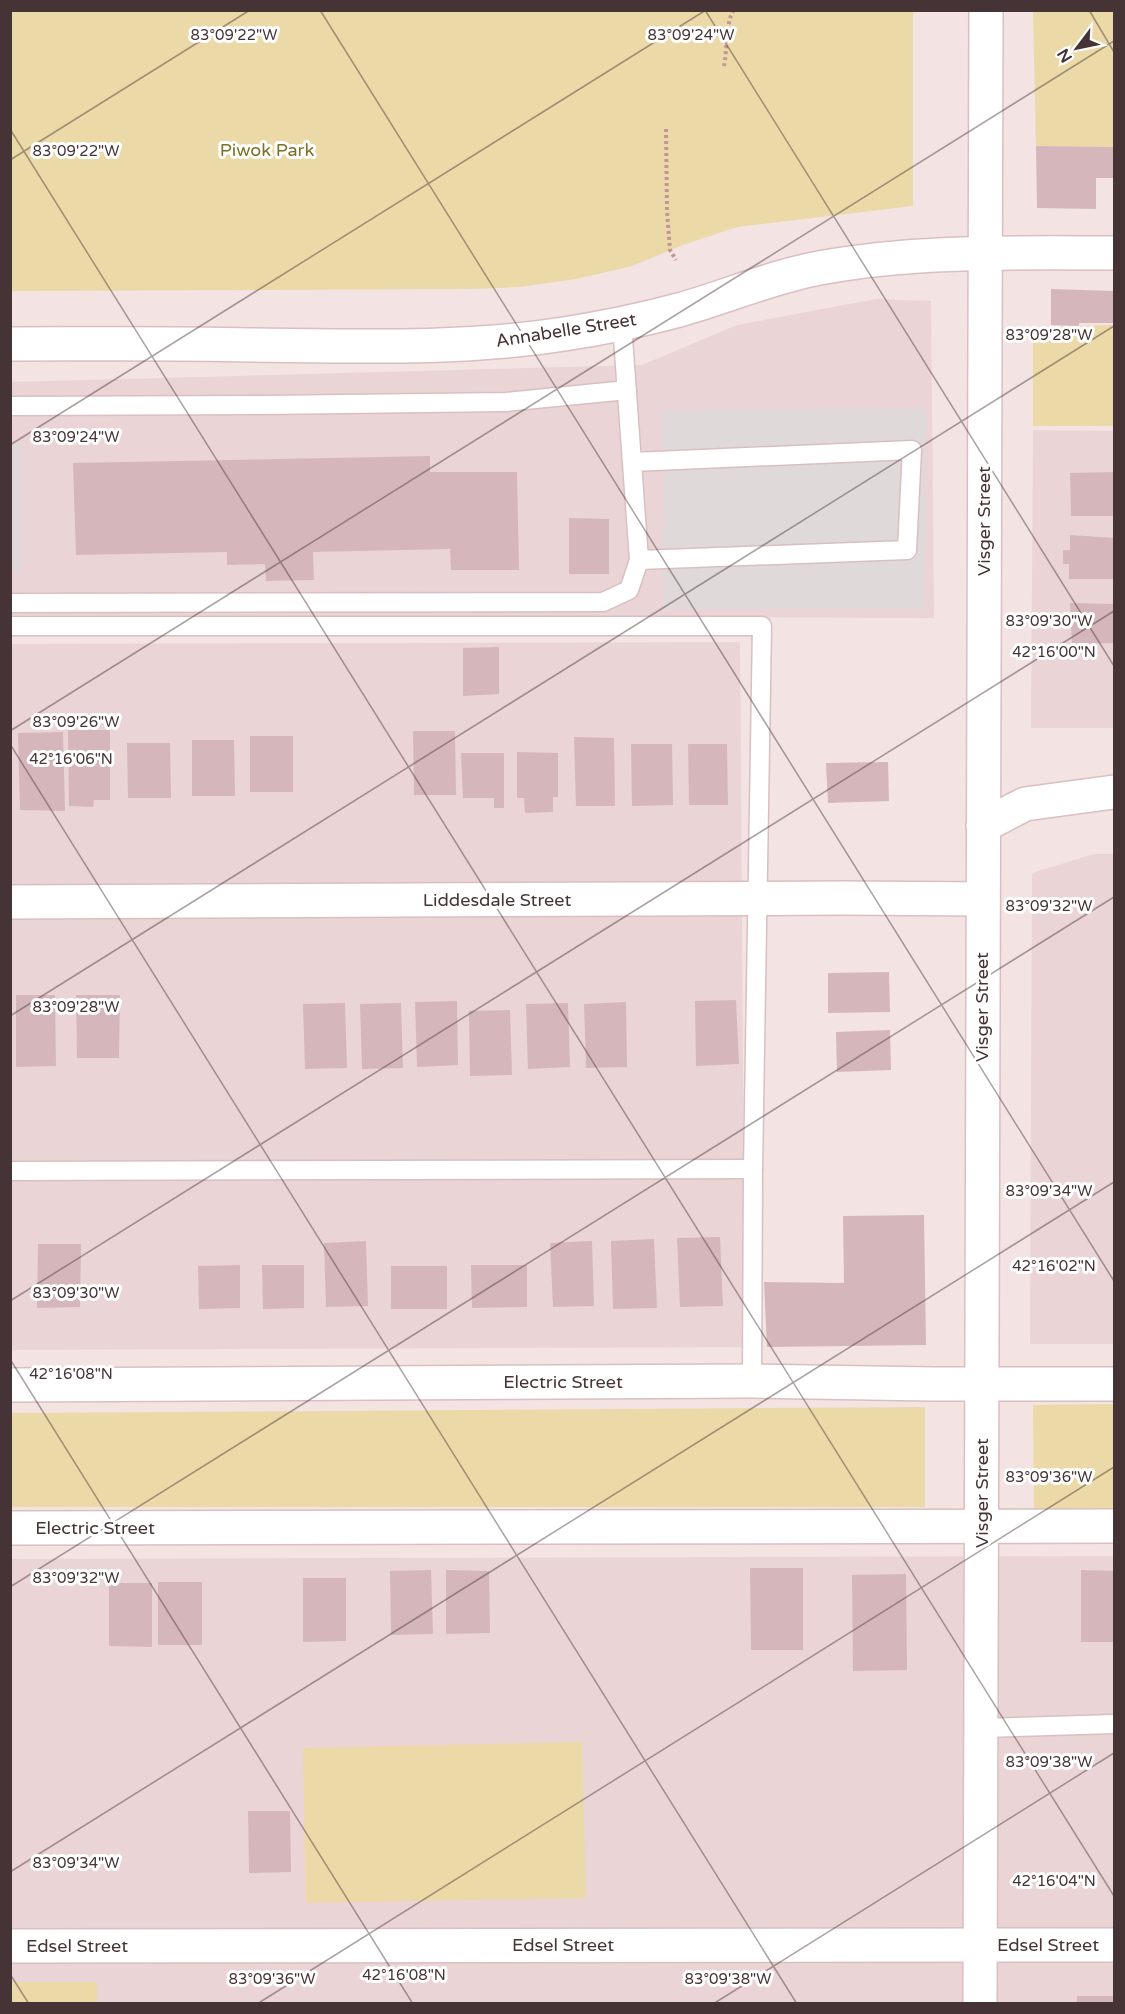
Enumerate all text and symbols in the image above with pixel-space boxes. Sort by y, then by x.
north arrow [1047,18,1107,78]
text: 83°09'22"W [191,26,277,44]
text: 83°09'24"W [648,26,734,44]
text: N [1053,45,1077,66]
park label: Piwok Park [220,139,314,161]
text: 83°09'22"W [33,142,119,160]
street label: Annabelle Street [494,308,638,352]
text: 83°09'28"W [1006,326,1092,344]
text: 83°09'24"W [33,428,119,446]
street label: Visger Street [973,466,995,576]
text: 83°09'30"W [1006,612,1092,630]
text: 42°16'00"N [1012,643,1096,661]
text: 83°09'26"W [33,713,119,731]
text: 42°16'06"N [29,750,113,768]
street label: Liddesdale Street [423,889,571,911]
text: 83°09'32"W [1006,897,1092,915]
street label: Visger Street [971,952,993,1062]
text: 83°09'28"W [33,998,119,1016]
text: 83°09'34"W [1006,1182,1092,1200]
text: 42°16'02"N [1012,1257,1096,1275]
text: 83°09'30"W [33,1284,119,1302]
text: 42°16'08"N [29,1365,113,1383]
street label: Electric Street [503,1371,623,1393]
street label: Visger Street [971,1438,993,1548]
text: 83°09'36"W [1006,1468,1092,1486]
street label: Electric Street [35,1517,155,1539]
text: 83°09'32"W [33,1569,119,1587]
text: 83°09'38"W [1006,1753,1092,1771]
text: 83°09'34"W [33,1854,119,1872]
text: 42°16'04"N [1012,1872,1096,1890]
street label: Edsel Street [512,1934,614,1956]
street label: Edsel Street [997,1934,1099,1956]
street label: Edsel Street [26,1935,128,1957]
text: 42°16'08"N [362,1966,446,1984]
text: 83°09'36"W [229,1970,315,1988]
text: 83°09'38"W [685,1970,771,1988]

